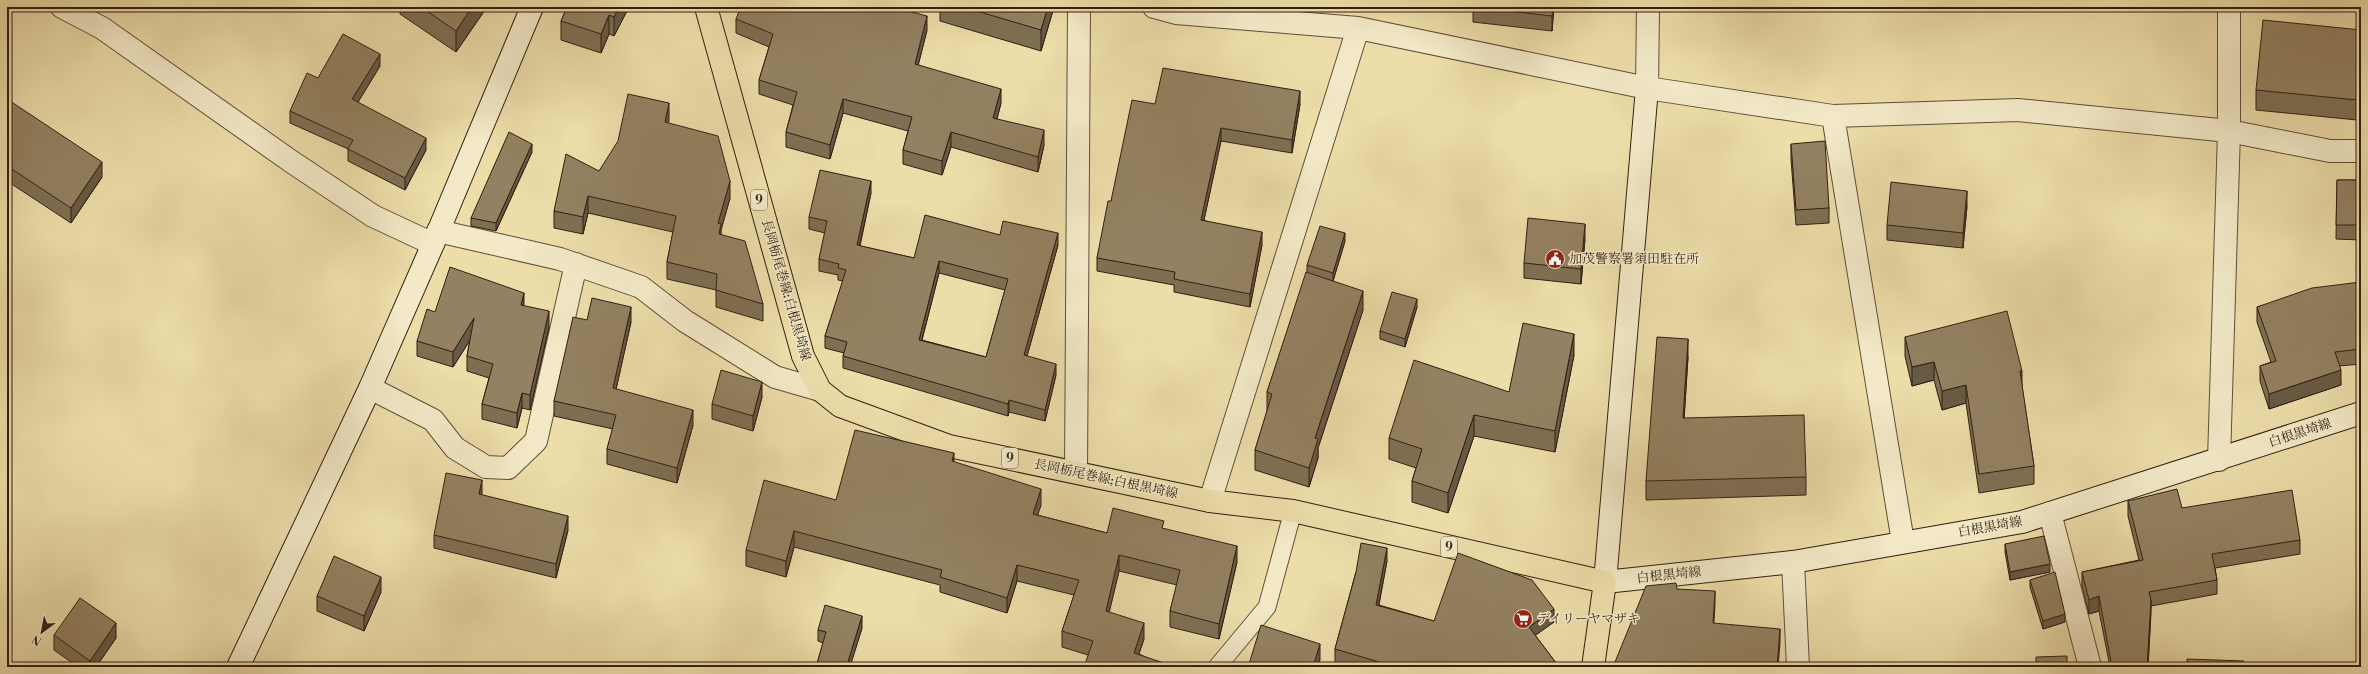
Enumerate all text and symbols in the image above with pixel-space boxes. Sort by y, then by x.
road number: 9 [751,190,767,210]
street label: 長岡栃尾巻線;白根黒埼線 [758,217,814,363]
public building icon: 加茂警察署須田駐在所 [1544,248,1566,270]
place label: 加茂警察署須田駐在所 [1569,251,1699,267]
street label: 白根黒埼線 [2267,415,2333,451]
road number: 9 [1002,448,1018,468]
street label: 長岡栃尾巻線;白根黒埼線 [1033,456,1179,502]
street label: 白根黒埼線 [1957,513,2023,541]
road number: 9 [1441,537,1457,557]
street label: 白根黒埼線 [1636,564,1702,586]
supermarket icon: デイリーヤマザキ [1512,608,1534,630]
place label: デイリーヤマザキ [1537,611,1640,627]
north arrow [22,612,62,652]
text: N [30,631,45,648]

